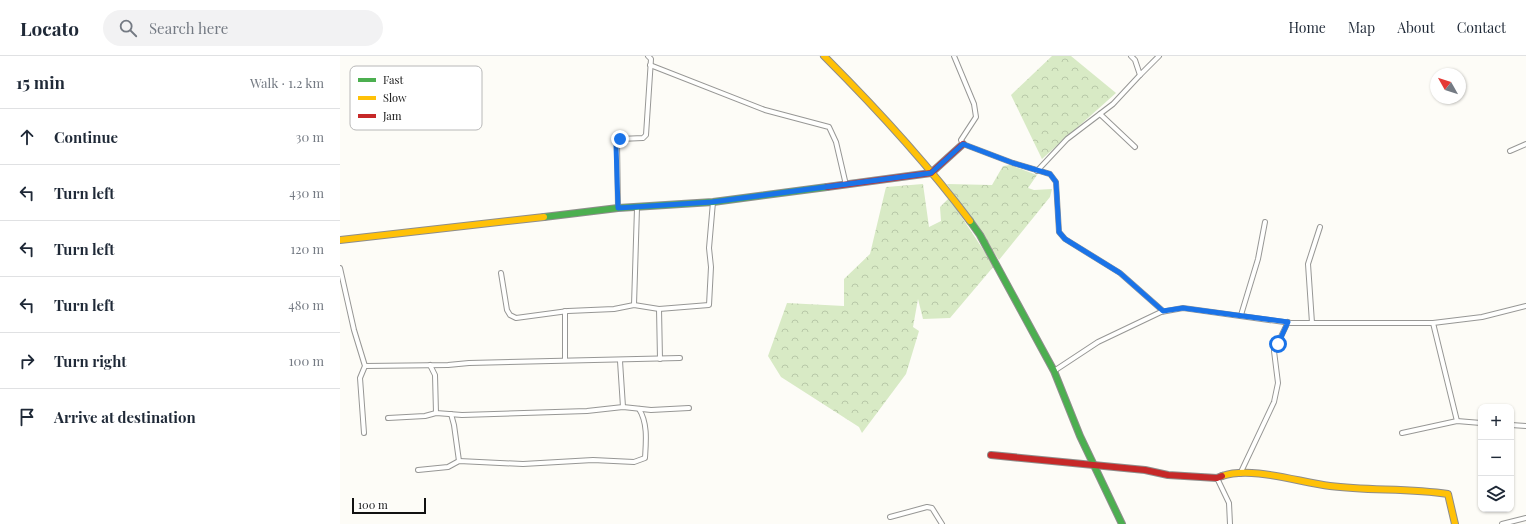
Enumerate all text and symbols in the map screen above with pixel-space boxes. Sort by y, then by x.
search box [103,10,383,46]
text: Locato [20,15,79,41]
icon: search [117,17,139,39]
text: Search here [149,18,228,38]
text: Home [1288,18,1326,37]
text: Map [1348,18,1375,37]
text: About [1397,18,1435,37]
text: Contact [1457,18,1506,37]
legend [350,66,482,130]
north arrow [1430,68,1466,104]
text: 15 min [16,71,65,93]
text: Fast [383,72,403,87]
text: Walk · 1.2 km [250,74,324,91]
text: Slow [383,90,407,105]
text: Jam [382,108,402,123]
icon: ahead [16,126,38,148]
text: Continue [54,127,118,147]
text: 30 m [296,128,324,145]
route end [611,130,629,148]
icon: left [16,182,38,204]
text: Turn left [54,183,115,203]
text: 430 m [289,184,324,201]
icon: left [16,238,38,260]
text: Turn left [54,239,115,259]
text: 120 m [290,240,324,257]
icon: left [16,294,38,316]
text: Turn left [54,295,115,315]
text: 480 m [288,296,324,313]
route start [1269,335,1287,353]
icon: right [16,350,38,372]
text: Turn right [54,351,127,371]
text: 100 m [289,352,324,369]
map controls [1478,404,1514,512]
button: + [1478,404,1514,440]
icon: arrive [16,406,38,428]
text: Arrive at destination [54,407,196,427]
button: − [1478,440,1514,476]
button: layers [1478,476,1514,512]
scale bar [352,496,426,515]
text: 100 m [358,497,388,512]

